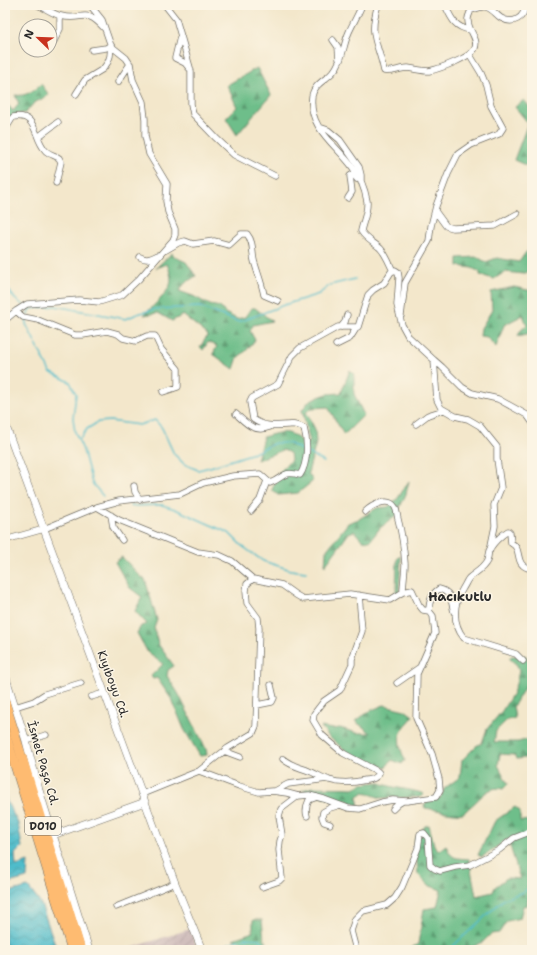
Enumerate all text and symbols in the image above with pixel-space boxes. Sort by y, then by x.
north arrow [18,18,58,58]
text: N [21,27,38,41]
district label: Hacıkutlu [428,588,492,605]
street label: Kıyıboyu Cd. [93,648,133,720]
street label: İsmet Paşa Cd. [23,719,63,807]
road number: D010 [25,817,61,835]

